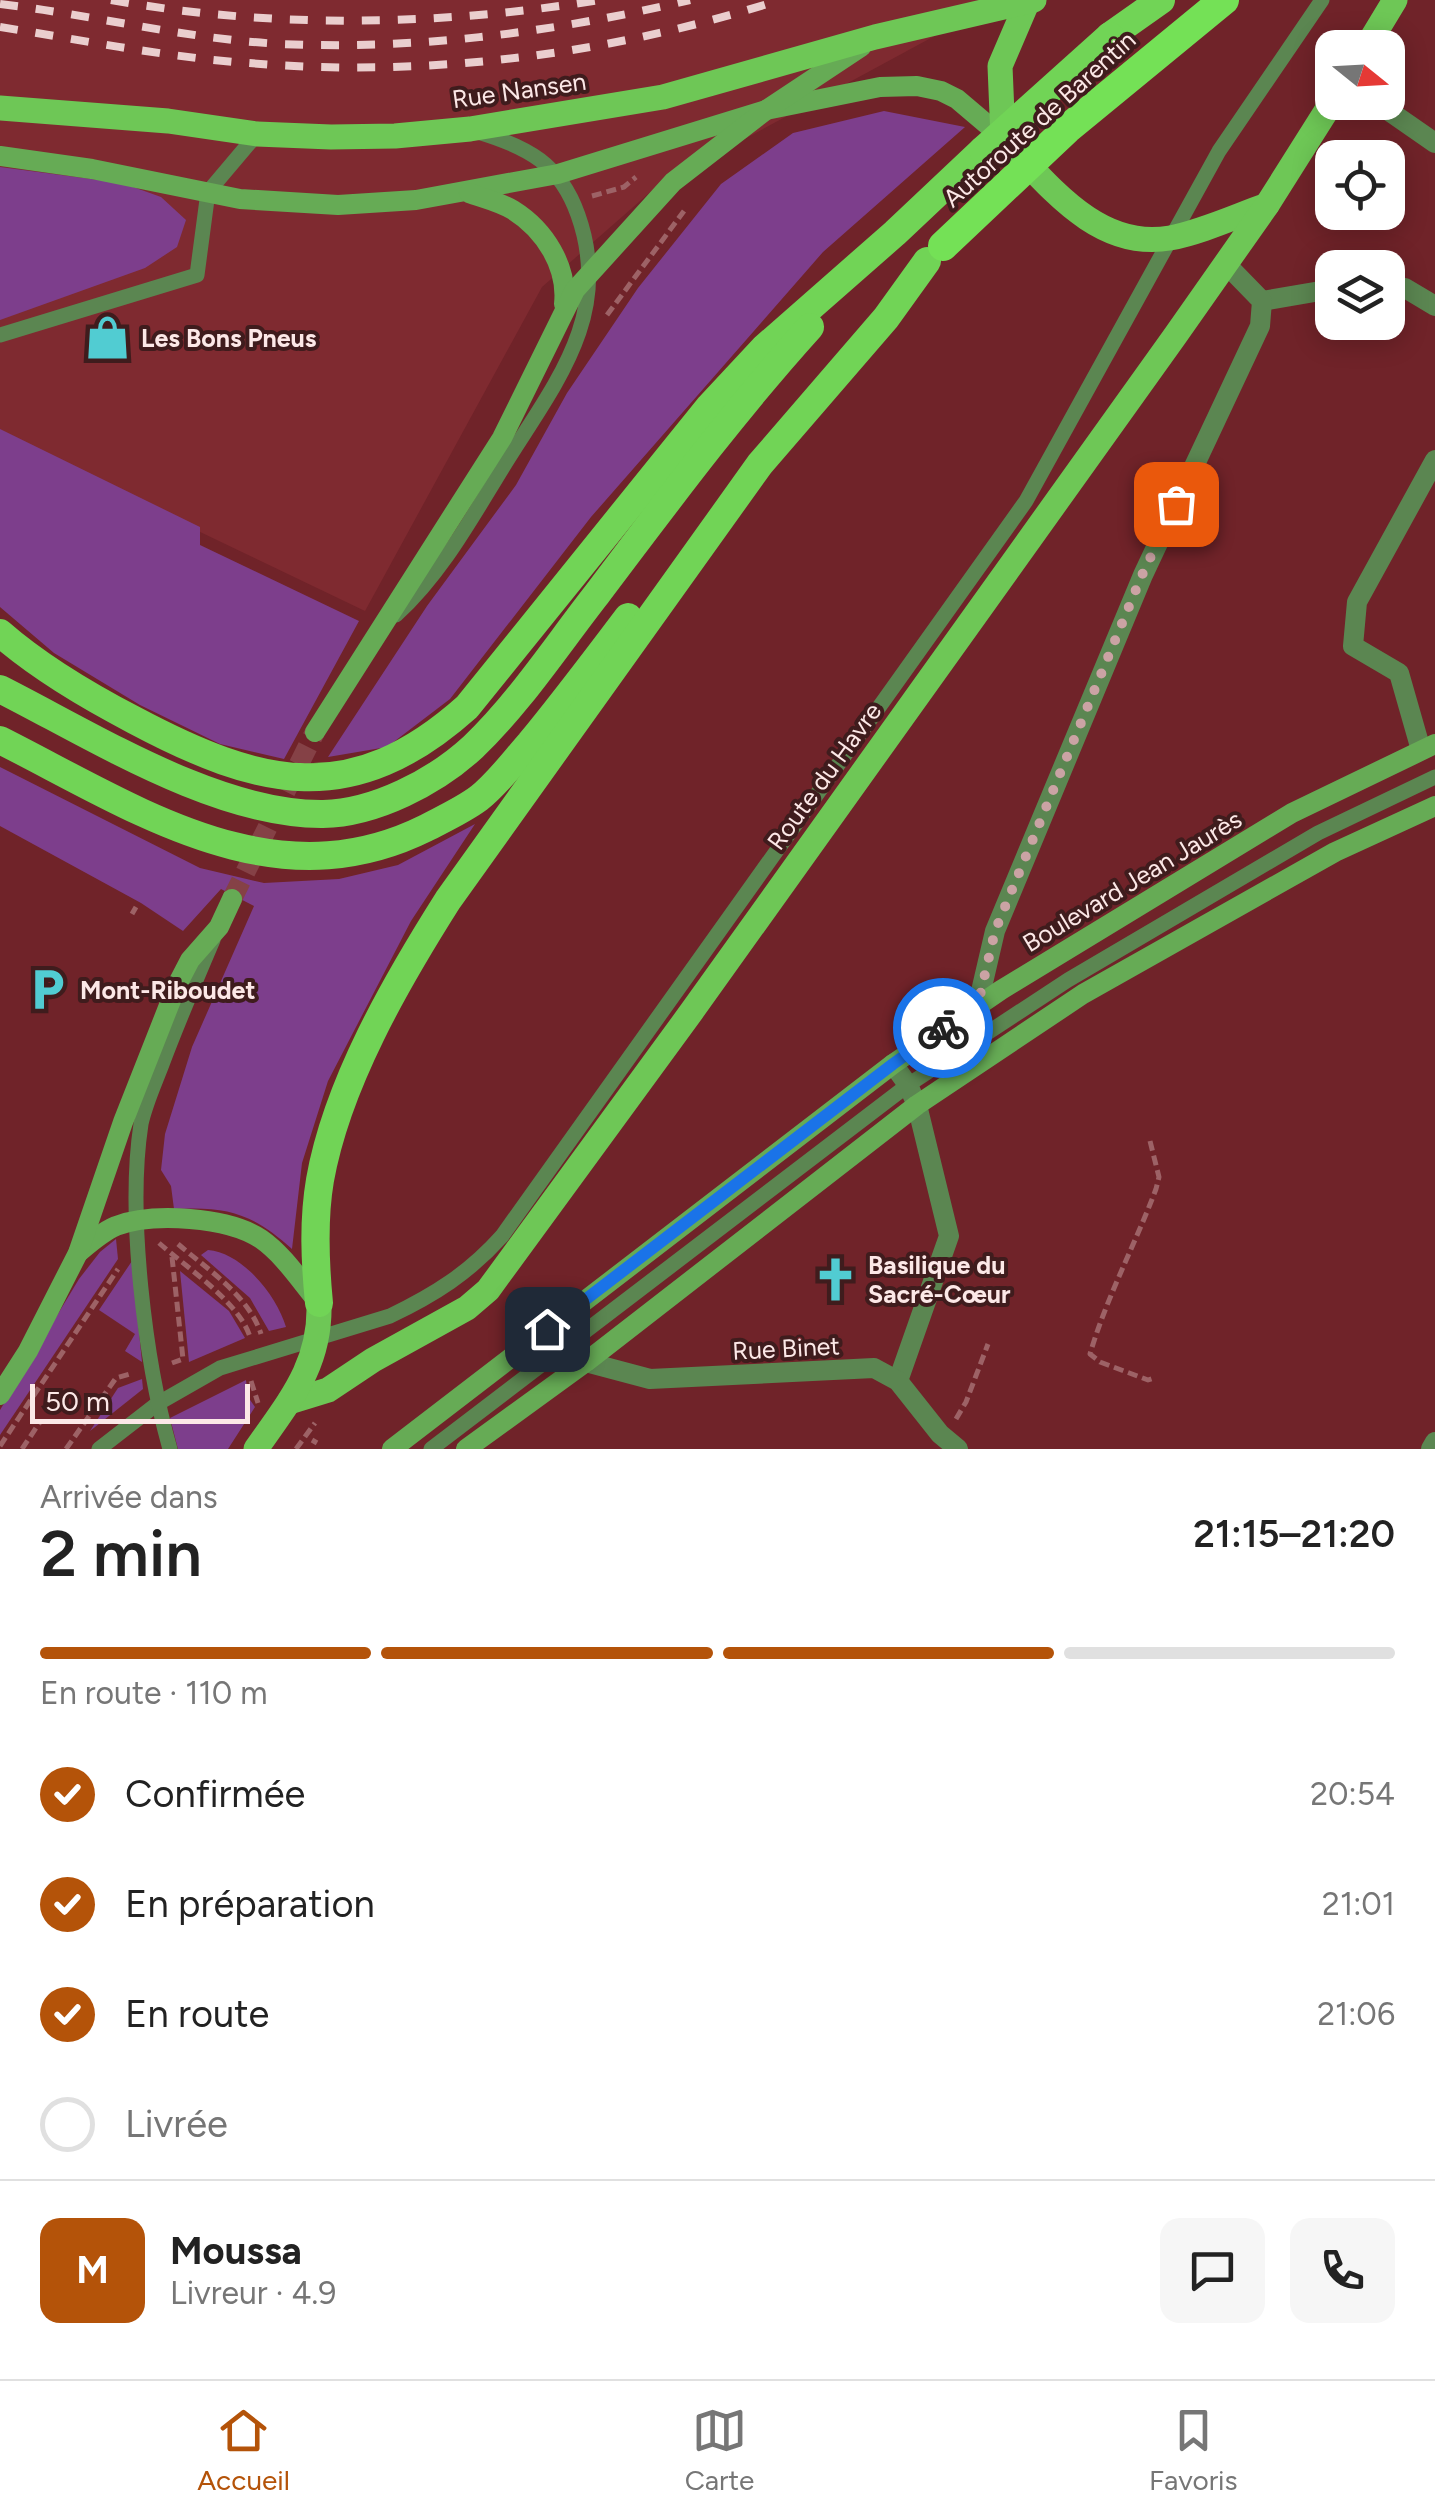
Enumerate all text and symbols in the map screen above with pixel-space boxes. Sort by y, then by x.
street label: Autoroute de Barentin [937,25,1141,213]
north arrow [1315,30,1405,120]
map controls [1315,30,1405,340]
street label: Rue Nansen [450,66,588,114]
button: locate [1315,140,1405,230]
button: layers [1315,250,1405,340]
shop icon: Les Bons Pneus [84,314,132,362]
place label: Les Bons Pneus [141,323,317,353]
pin [1134,462,1219,547]
icon: bag [1149,477,1204,532]
street label: Route du Havre [761,697,887,855]
street label: Boulevard Jean Jaurès [1017,804,1247,958]
parking icon: Mont-Riboudet [23,966,71,1014]
place label: Mont-Riboudet [80,975,255,1005]
courier [893,978,993,1078]
icon: bike [916,1001,971,1056]
place label: Basilique du Sacré-Cœur [868,1250,1011,1309]
church icon: Basilique du Sacré-Cœur [811,1255,859,1303]
pin [505,1287,590,1372]
icon: home [520,1302,575,1357]
street label: Rue Binet [732,1330,840,1366]
scale bar [30,1379,250,1424]
text: 50 m [45,1384,110,1418]
text: Arrivée dans [40,1478,218,1516]
text: 21:15–21:20 [1193,1511,1395,1557]
text: 2 min [40,1514,202,1592]
text: En route · 110 m [40,1674,267,1712]
icon: check [40,1767,95,1822]
text: Confirmée [125,1771,305,1817]
text: 20:54 [1310,1775,1395,1813]
icon: check [40,1877,95,1932]
text: En préparation [125,1881,375,1927]
text: 21:01 [1322,1885,1395,1923]
icon: check [40,1987,95,2042]
text: En route [125,1991,269,2037]
text: 21:06 [1317,1995,1395,2033]
text: Livrée [125,2101,228,2147]
button: chat [1160,2218,1265,2323]
button: phone [1290,2218,1395,2323]
text: Moussa [170,2228,302,2274]
text: M [76,2247,109,2293]
text: Livreur · 4.9 [170,2274,336,2312]
tab: Accueil [197,2403,290,2497]
tab: Carte [685,2403,754,2497]
tab: Favoris [1149,2403,1238,2497]

